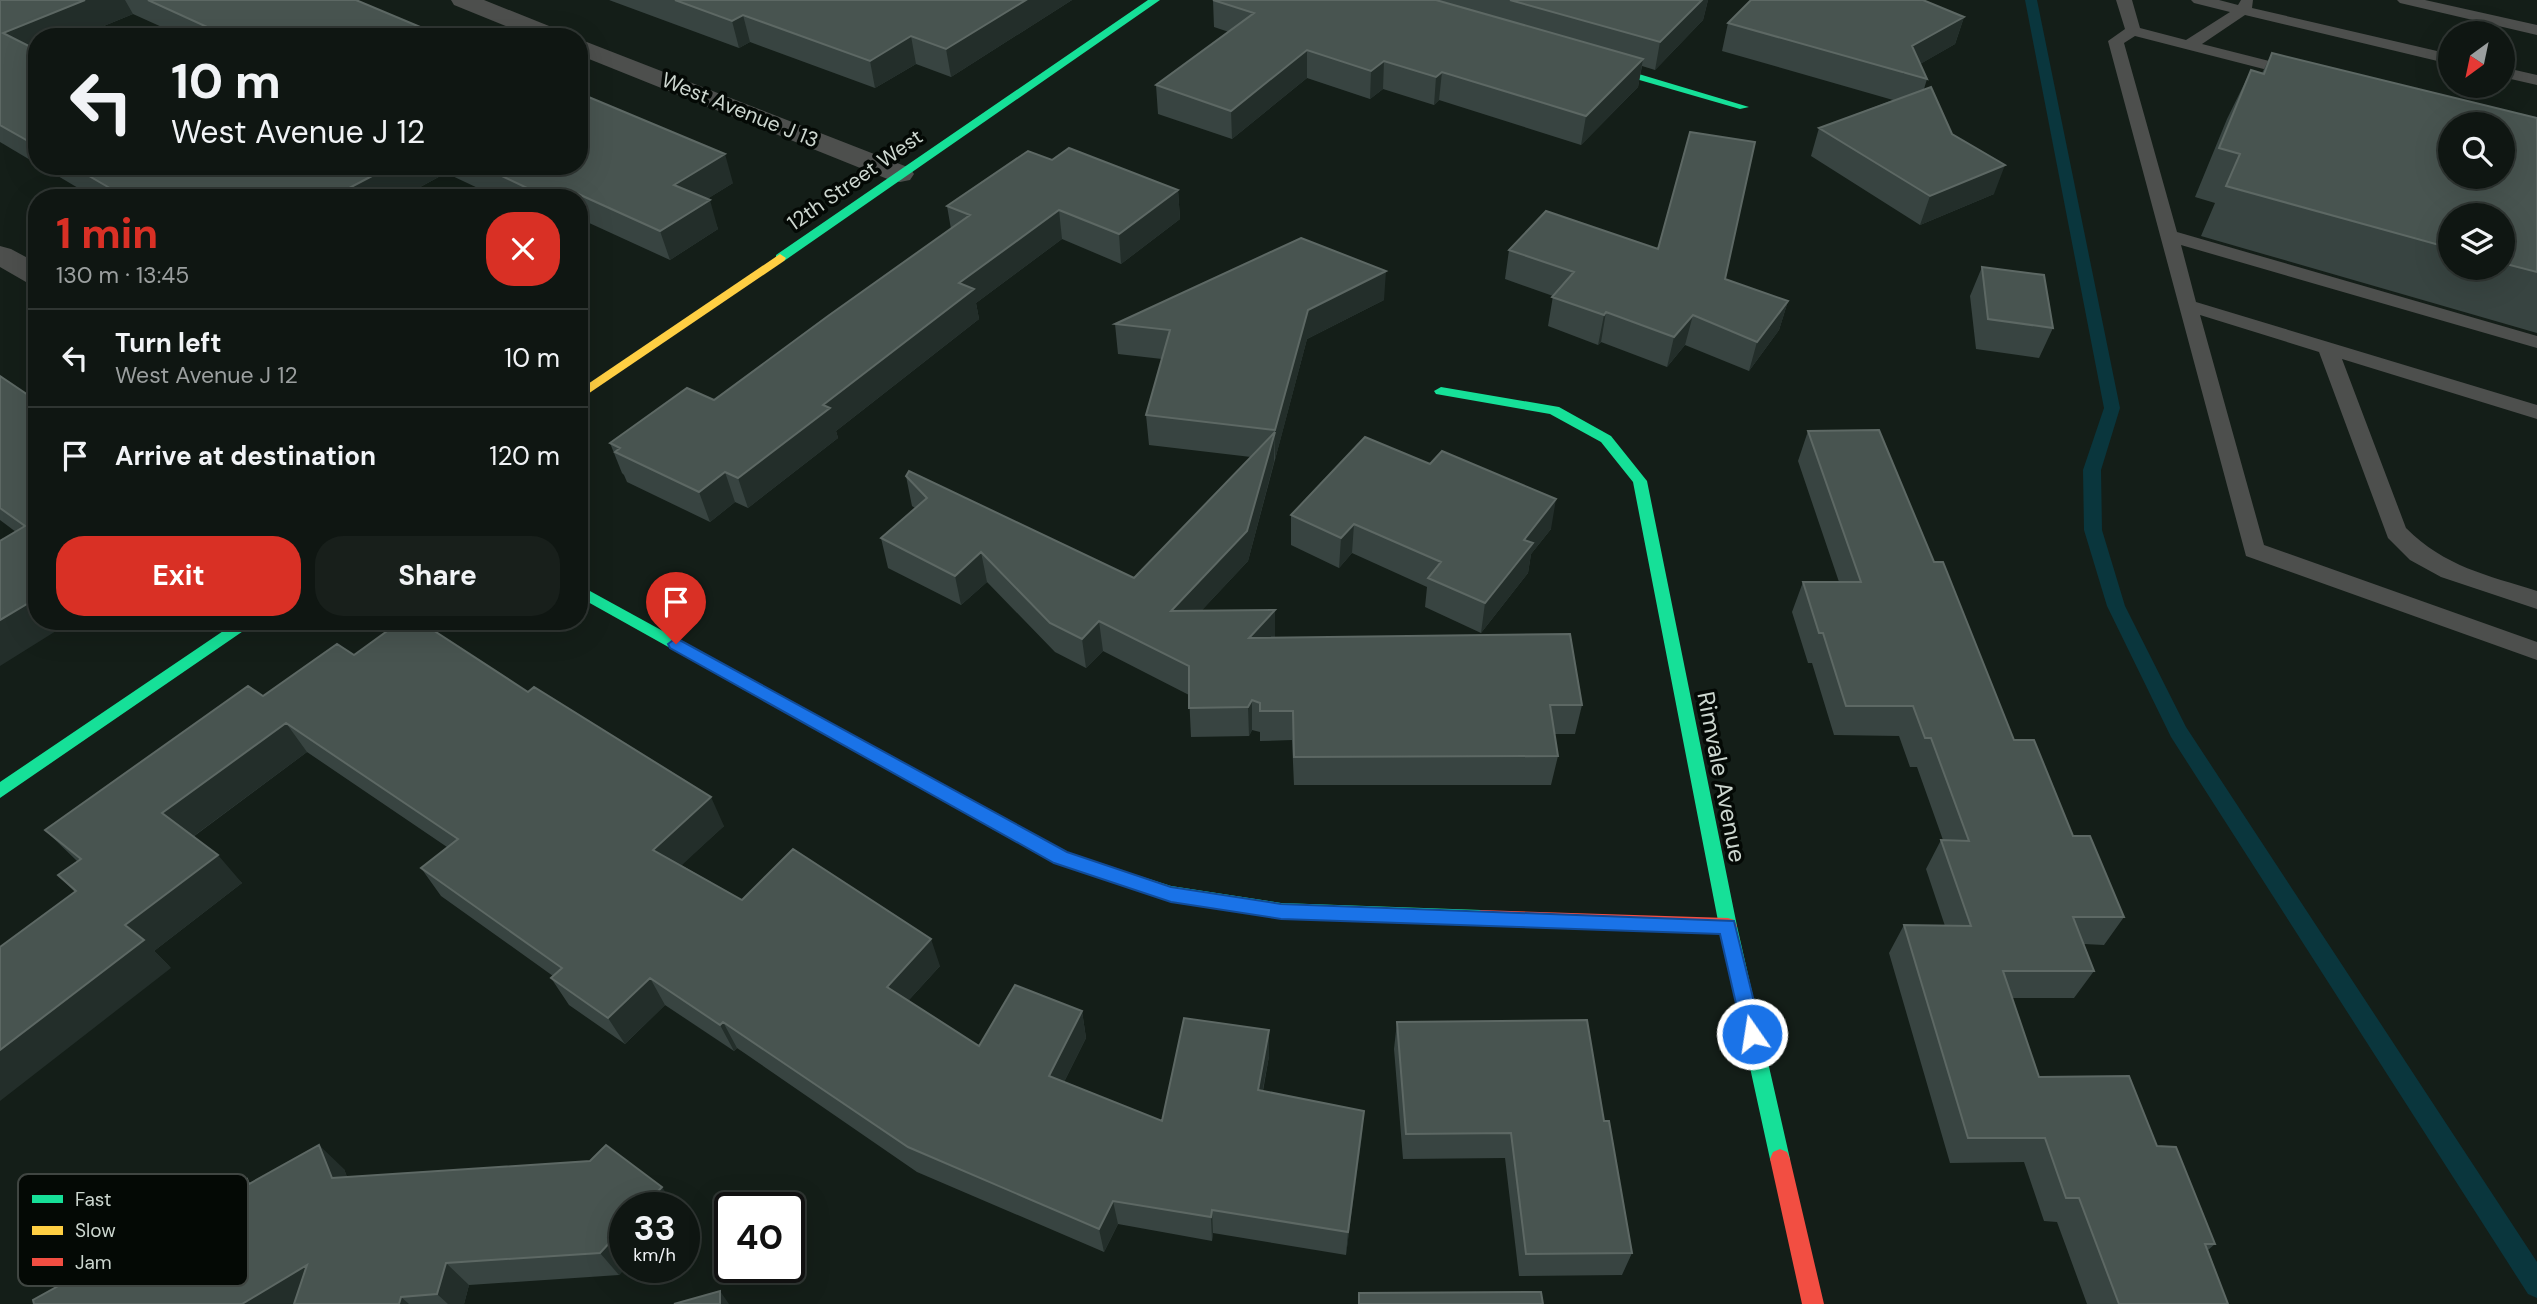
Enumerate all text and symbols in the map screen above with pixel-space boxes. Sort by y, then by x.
north arrow [2438,21,2515,98]
map controls [2438,21,2515,280]
text: 10 m [171,49,281,113]
icon: left [56,56,147,147]
street label: West Avenue J 13 [657,66,823,154]
text: West Avenue J 12 [171,111,425,153]
button: search [2438,112,2515,189]
street label: 12th Street West [782,123,928,237]
button: layers [2438,203,2515,280]
text: 1 min [56,206,158,261]
button: close [486,212,560,286]
text: 130 m · 13:45 [56,260,189,290]
text: Turn left [115,326,222,360]
icon: left [56,339,94,377]
text: 10 m [504,341,560,375]
text: West Avenue J 12 [115,360,298,390]
icon: arrive [56,437,94,475]
text: Arrive at destination [115,439,376,473]
text: 120 m [489,439,560,473]
button: Exit [56,536,301,616]
button: Share [315,536,560,616]
pin [646,572,706,644]
icon: arrive [657,583,695,621]
street label: Rimvale Avenue [1690,689,1754,865]
position arrow [1715,997,1789,1071]
legend [18,1174,248,1286]
text: Fast [75,1187,111,1212]
speed limit sign: 40 [714,1192,805,1283]
text: 33 [633,1205,676,1251]
text: Slow [75,1218,116,1243]
text: km/h [633,1243,676,1267]
text: Jam [75,1250,112,1275]

